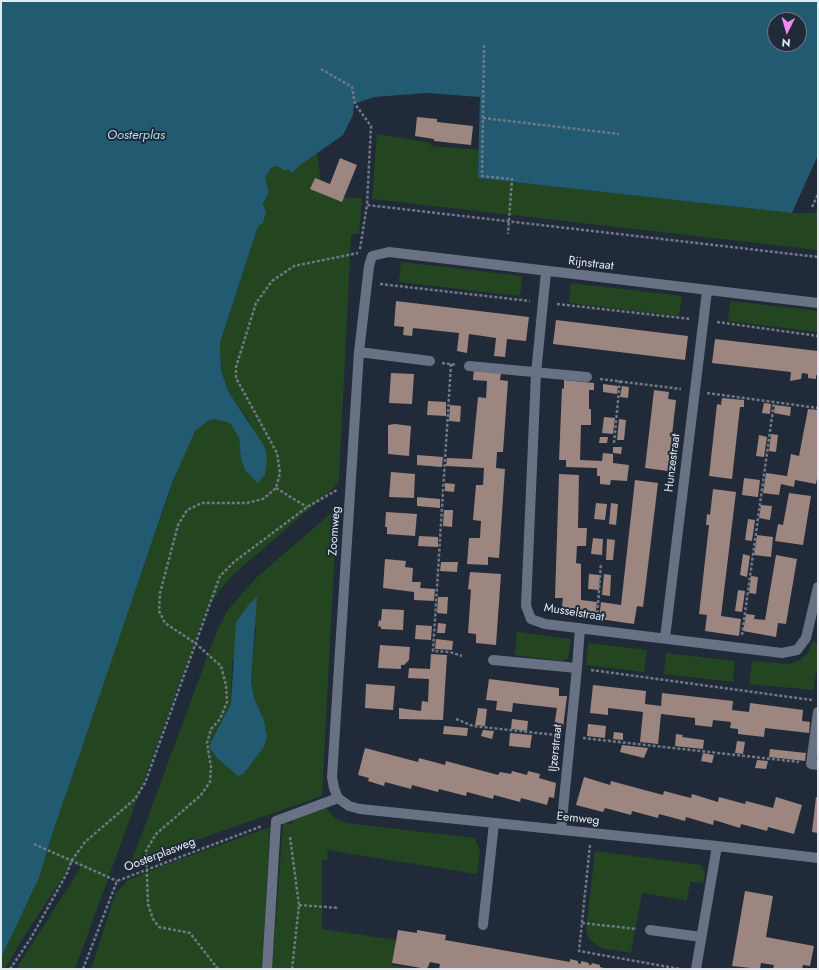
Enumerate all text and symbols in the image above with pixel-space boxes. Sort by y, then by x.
north arrow [767,12,807,52]
text: N [781,35,791,51]
water label: Oosterplas [107,128,165,144]
street label: Rijnstraat [568,254,614,274]
street label: Hunzestraat [662,433,684,493]
street label: Zoomweg [326,506,344,556]
street label: Musselstraat [543,601,605,625]
street label: IJzerstraat [546,724,566,772]
street label: Eemweg [556,810,600,828]
street label: Oosterplasweg [122,835,198,875]

